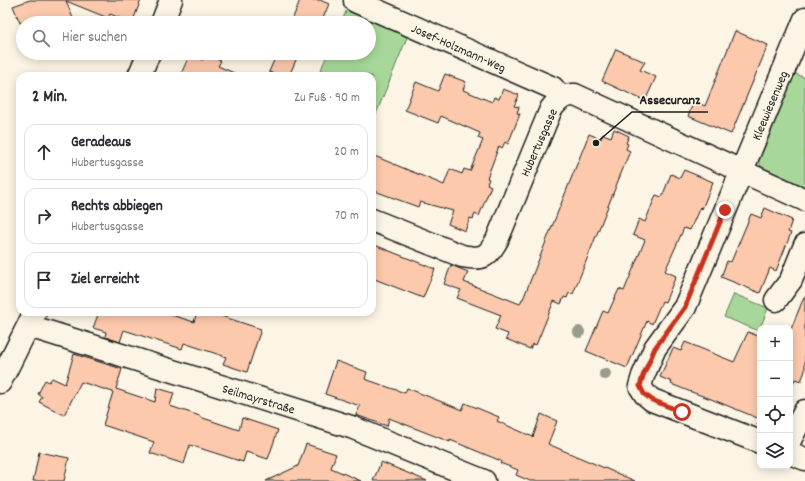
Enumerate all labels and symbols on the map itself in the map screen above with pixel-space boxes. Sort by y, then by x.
street label: Josef-Holzmann-Weg [408,20,509,79]
street label: Kleewiesenweg [748,68,795,144]
callout: Assecuranz [632,86,708,112]
text: Assecuranz [640,91,701,111]
street label: Hubertusgasse [517,106,564,180]
route end [716,201,734,219]
street label: Seilmayrstraße [220,380,297,421]
route start [673,403,691,421]

